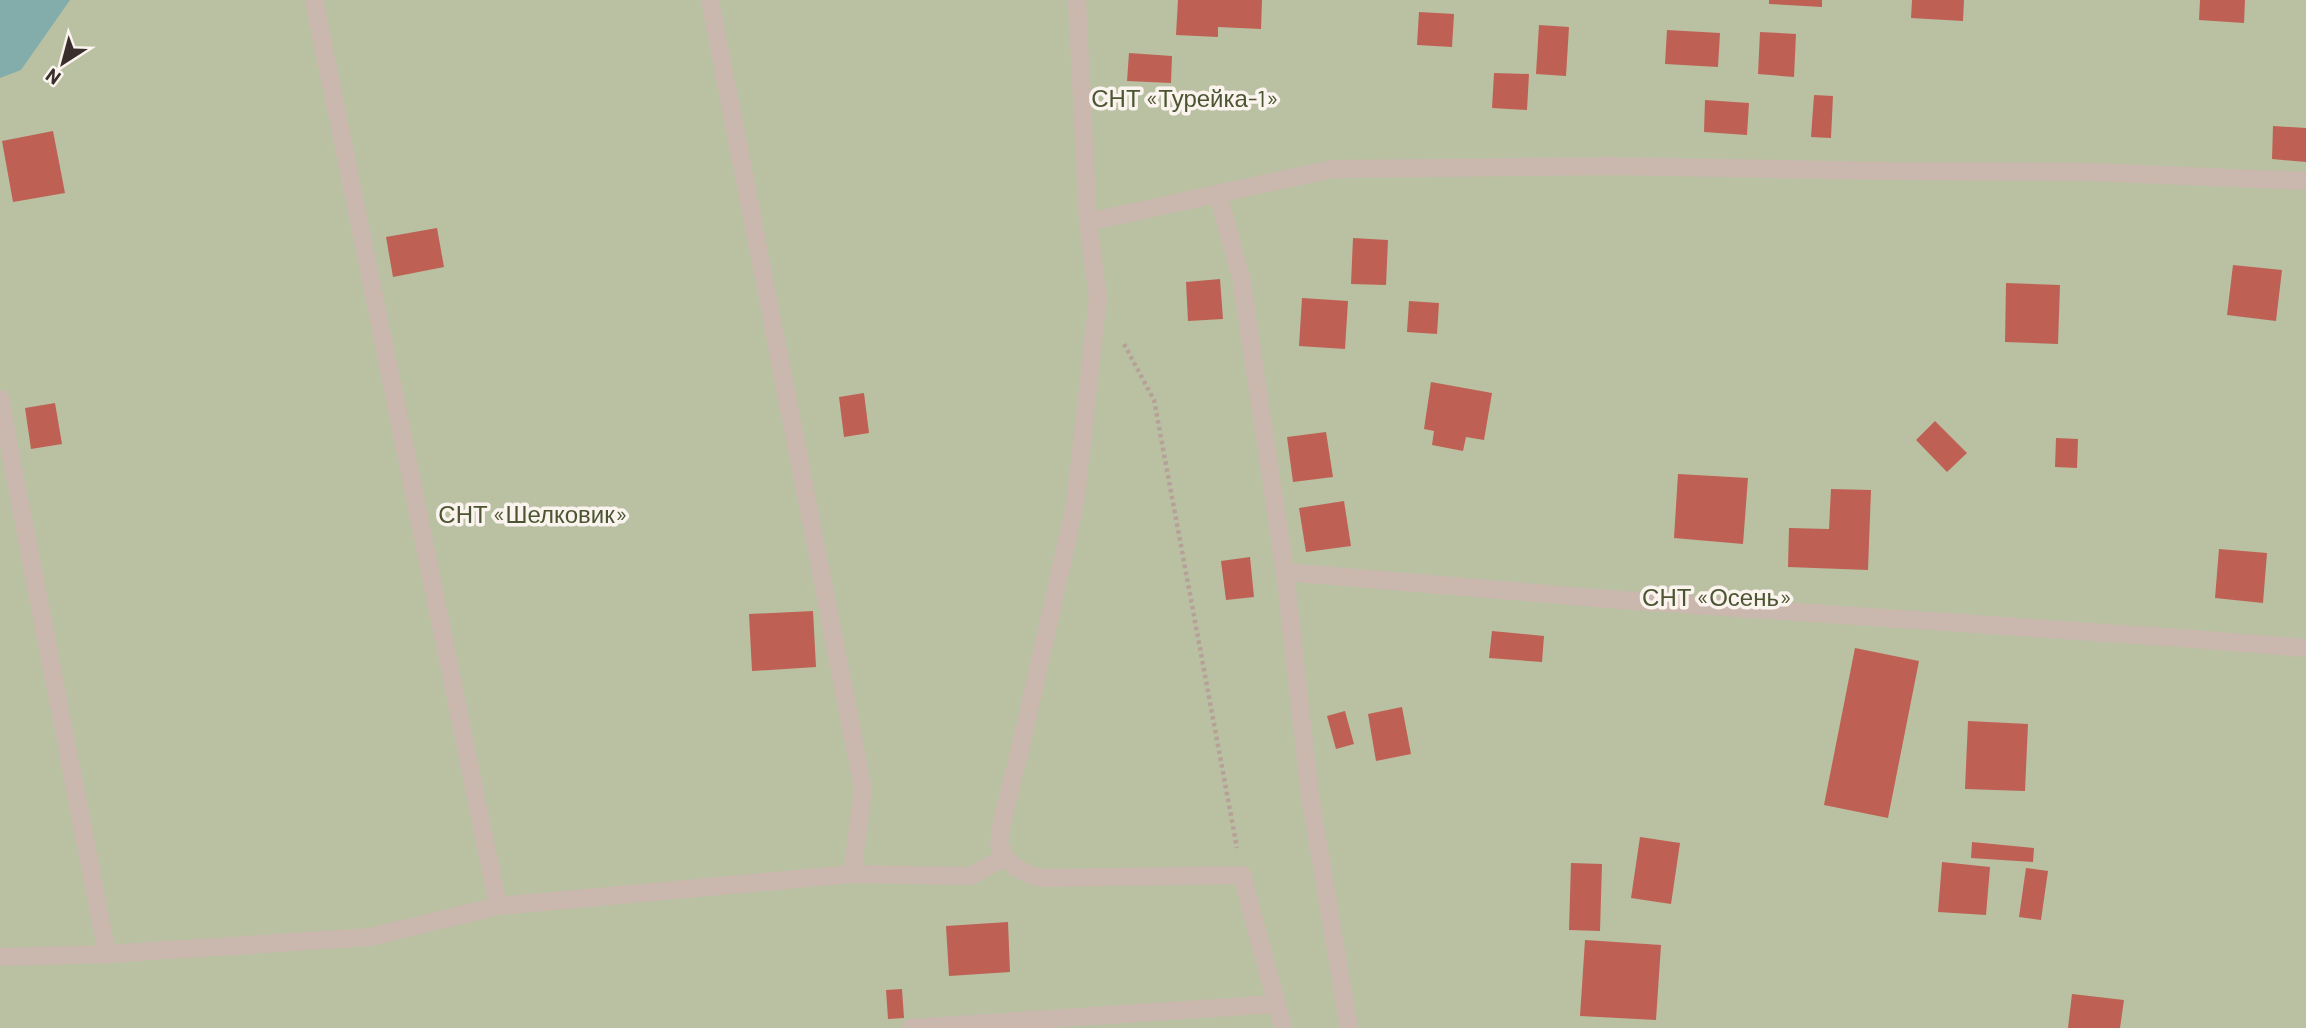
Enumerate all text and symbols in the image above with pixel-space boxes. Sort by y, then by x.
north arrow [28,28,98,98]
text: N [41,64,65,90]
park label: СНТ «Турейка-1» [1091,83,1279,112]
park label: СНТ «Шелковик» [438,499,628,528]
park label: СНТ «Осень» [1642,582,1792,611]

